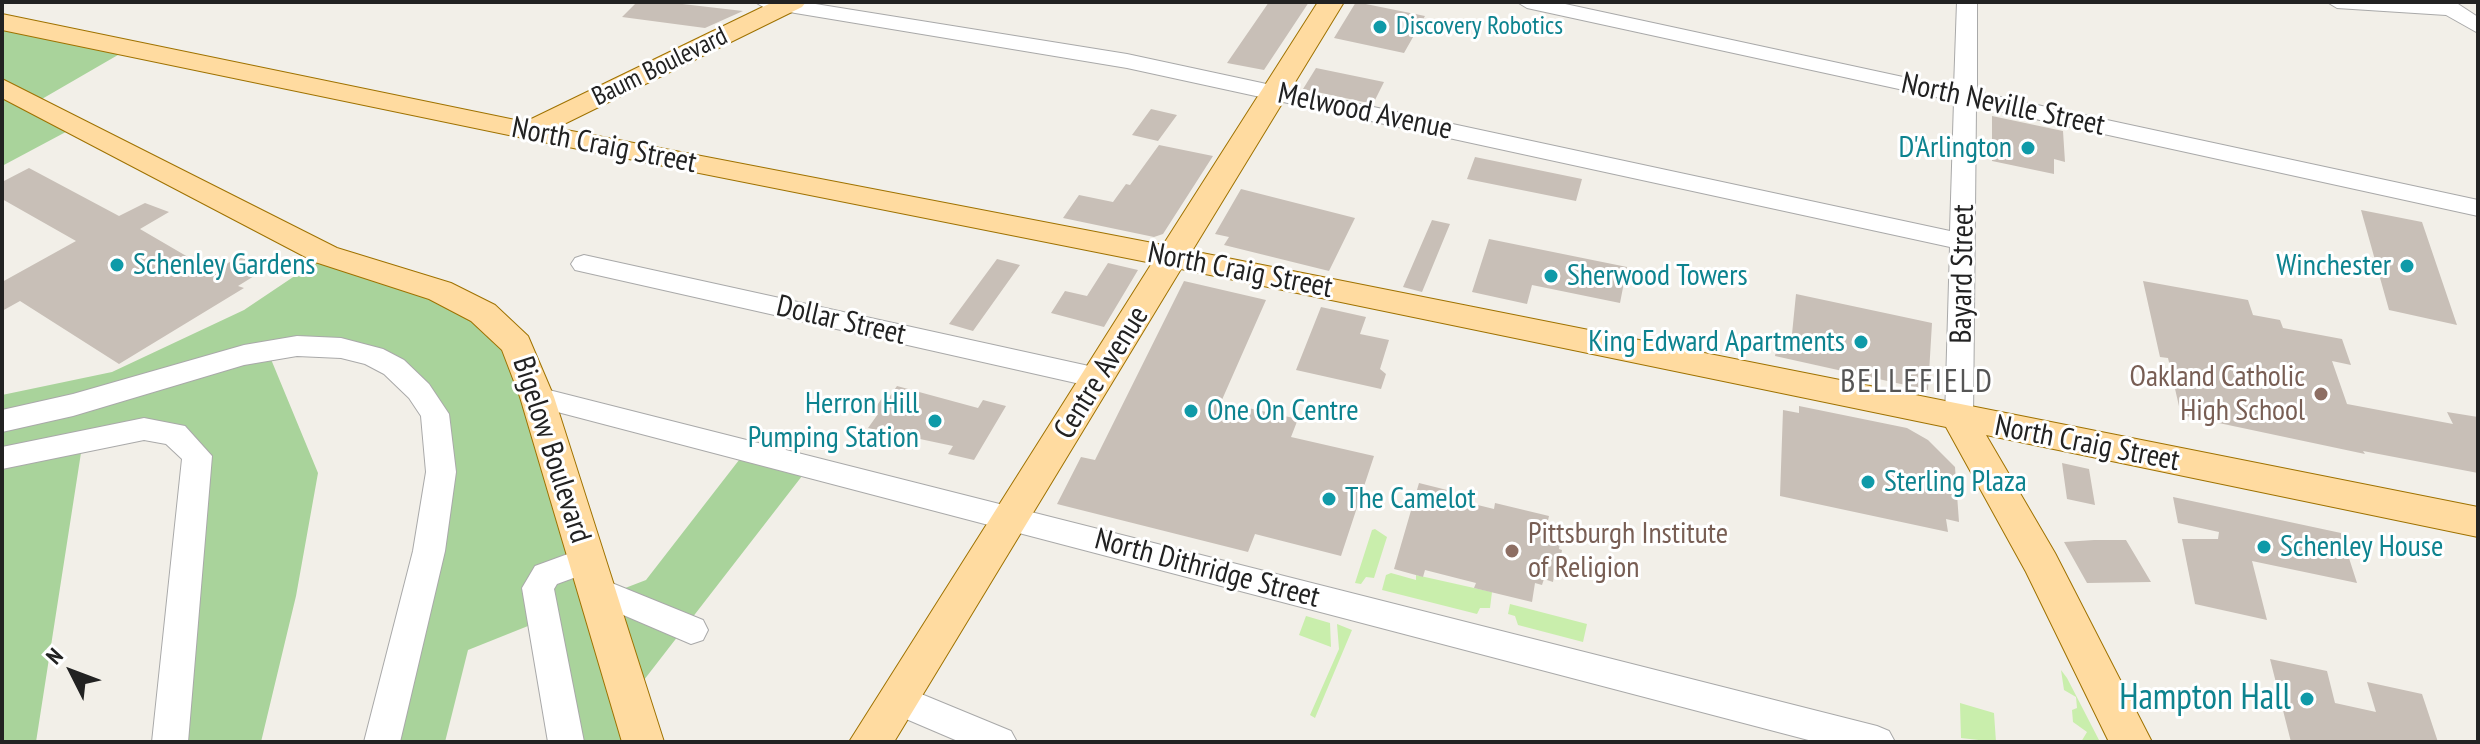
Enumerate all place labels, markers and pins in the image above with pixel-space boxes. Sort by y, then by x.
place label: Discovery Robotics [1396,11,1563,43]
marker: Discovery Robotics [1371,18,1389,36]
place label: D'Arlington [1899,130,2012,166]
marker: D'Arlington [2019,139,2037,157]
place label: Schenley Gardens [133,247,315,283]
place label: Winchester [2276,248,2391,284]
marker: Schenley Gardens [108,256,126,274]
marker: Winchester [2398,257,2416,275]
place label: Sherwood Towers [1567,258,1748,294]
marker: Sherwood Towers [1542,267,1560,285]
place label: King Edward Apartments [1588,324,1845,360]
marker: King Edward Apartments [1852,333,1870,351]
place label: Oakland Catholic High School [2129,359,2305,430]
marker: Oakland Catholic High School [2312,385,2330,403]
place label: Herron Hill Pumping Station [748,386,919,456]
place label: One On Centre [1207,393,1359,429]
marker: One On Centre [1182,402,1200,420]
marker: Herron Hill Pumping Station [926,412,944,430]
place label: Sterling Plaza [1884,464,2027,500]
marker: Sterling Plaza [1859,473,1877,491]
place label: The Camelot [1345,481,1476,517]
marker: The Camelot [1320,490,1338,508]
place label: Pittsburgh Institute of Religion [1528,516,1728,586]
place label: Schenley House [2280,529,2443,565]
marker: Schenley House [2255,538,2273,556]
marker: Pittsburgh Institute of Religion [1503,542,1521,560]
place label: Hampton Hall [2119,677,2291,721]
marker: Hampton Hall [2298,690,2316,708]

